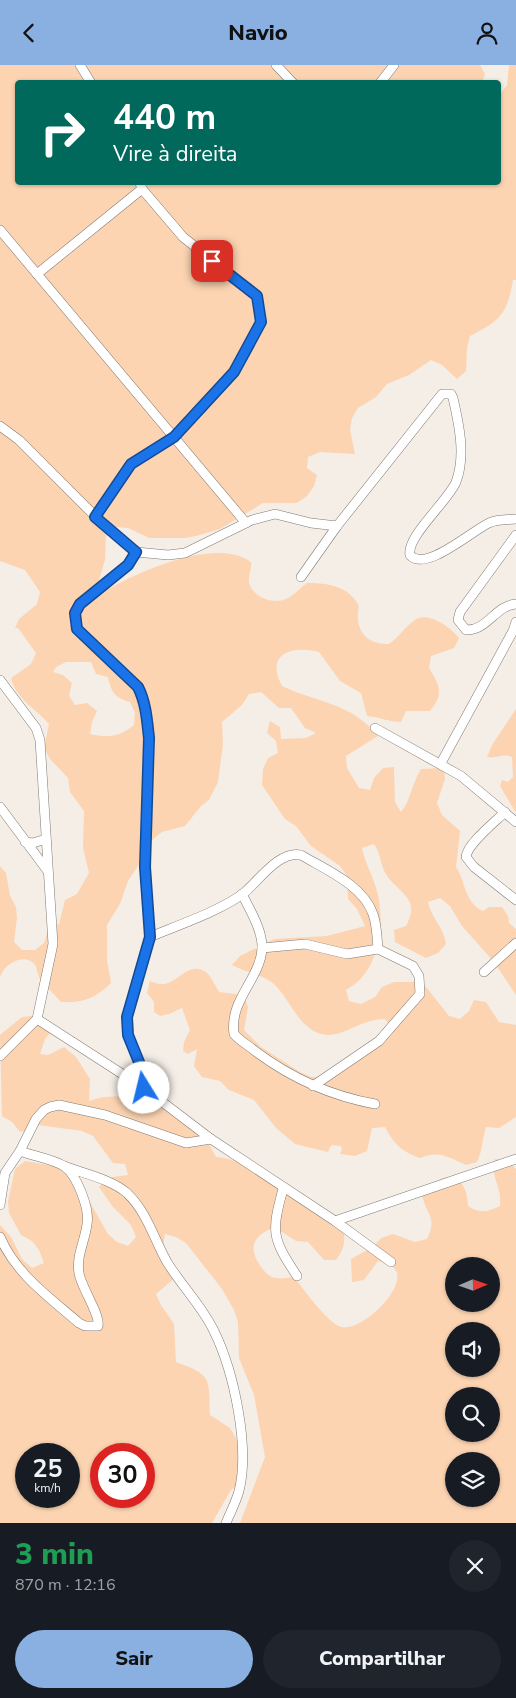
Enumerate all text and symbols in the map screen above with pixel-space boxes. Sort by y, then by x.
text: Navio [228,18,288,48]
icon: back [15,19,43,47]
icon: person [473,19,501,47]
text: 440 m [113,94,216,141]
icon: right [30,100,95,165]
text: Vire à direita [113,139,238,169]
pin [191,240,233,282]
icon: arrive [198,247,226,275]
position arrow [117,1061,169,1113]
north arrow [445,1257,500,1313]
map controls [445,1257,500,1507]
button: sound [445,1322,500,1377]
button: search [445,1387,500,1442]
speed limit sign: 30 [90,1443,155,1508]
text: 25 [32,1452,63,1486]
button: layers [445,1452,500,1507]
text: km/h [34,1480,61,1496]
text: 3 min [15,1534,94,1575]
button: close [449,1540,501,1592]
text: 870 m · 12:16 [15,1574,116,1596]
button: Sair [15,1630,253,1688]
button: Compartilhar [263,1630,501,1688]

